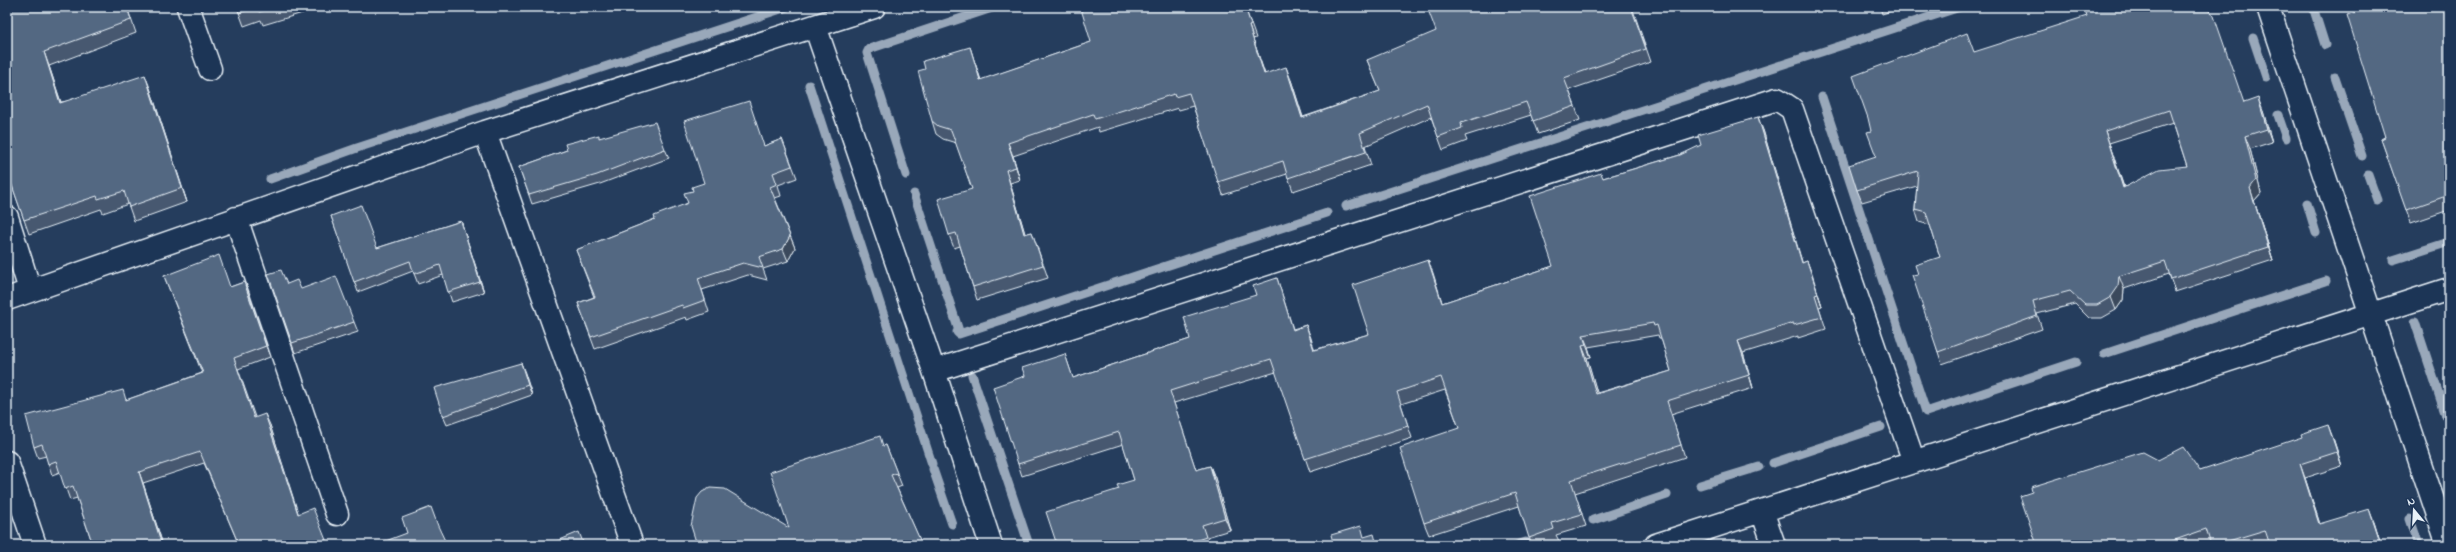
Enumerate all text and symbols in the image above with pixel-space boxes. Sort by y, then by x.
north arrow [2394,490,2434,530]
text: N [2405,493,2417,510]

